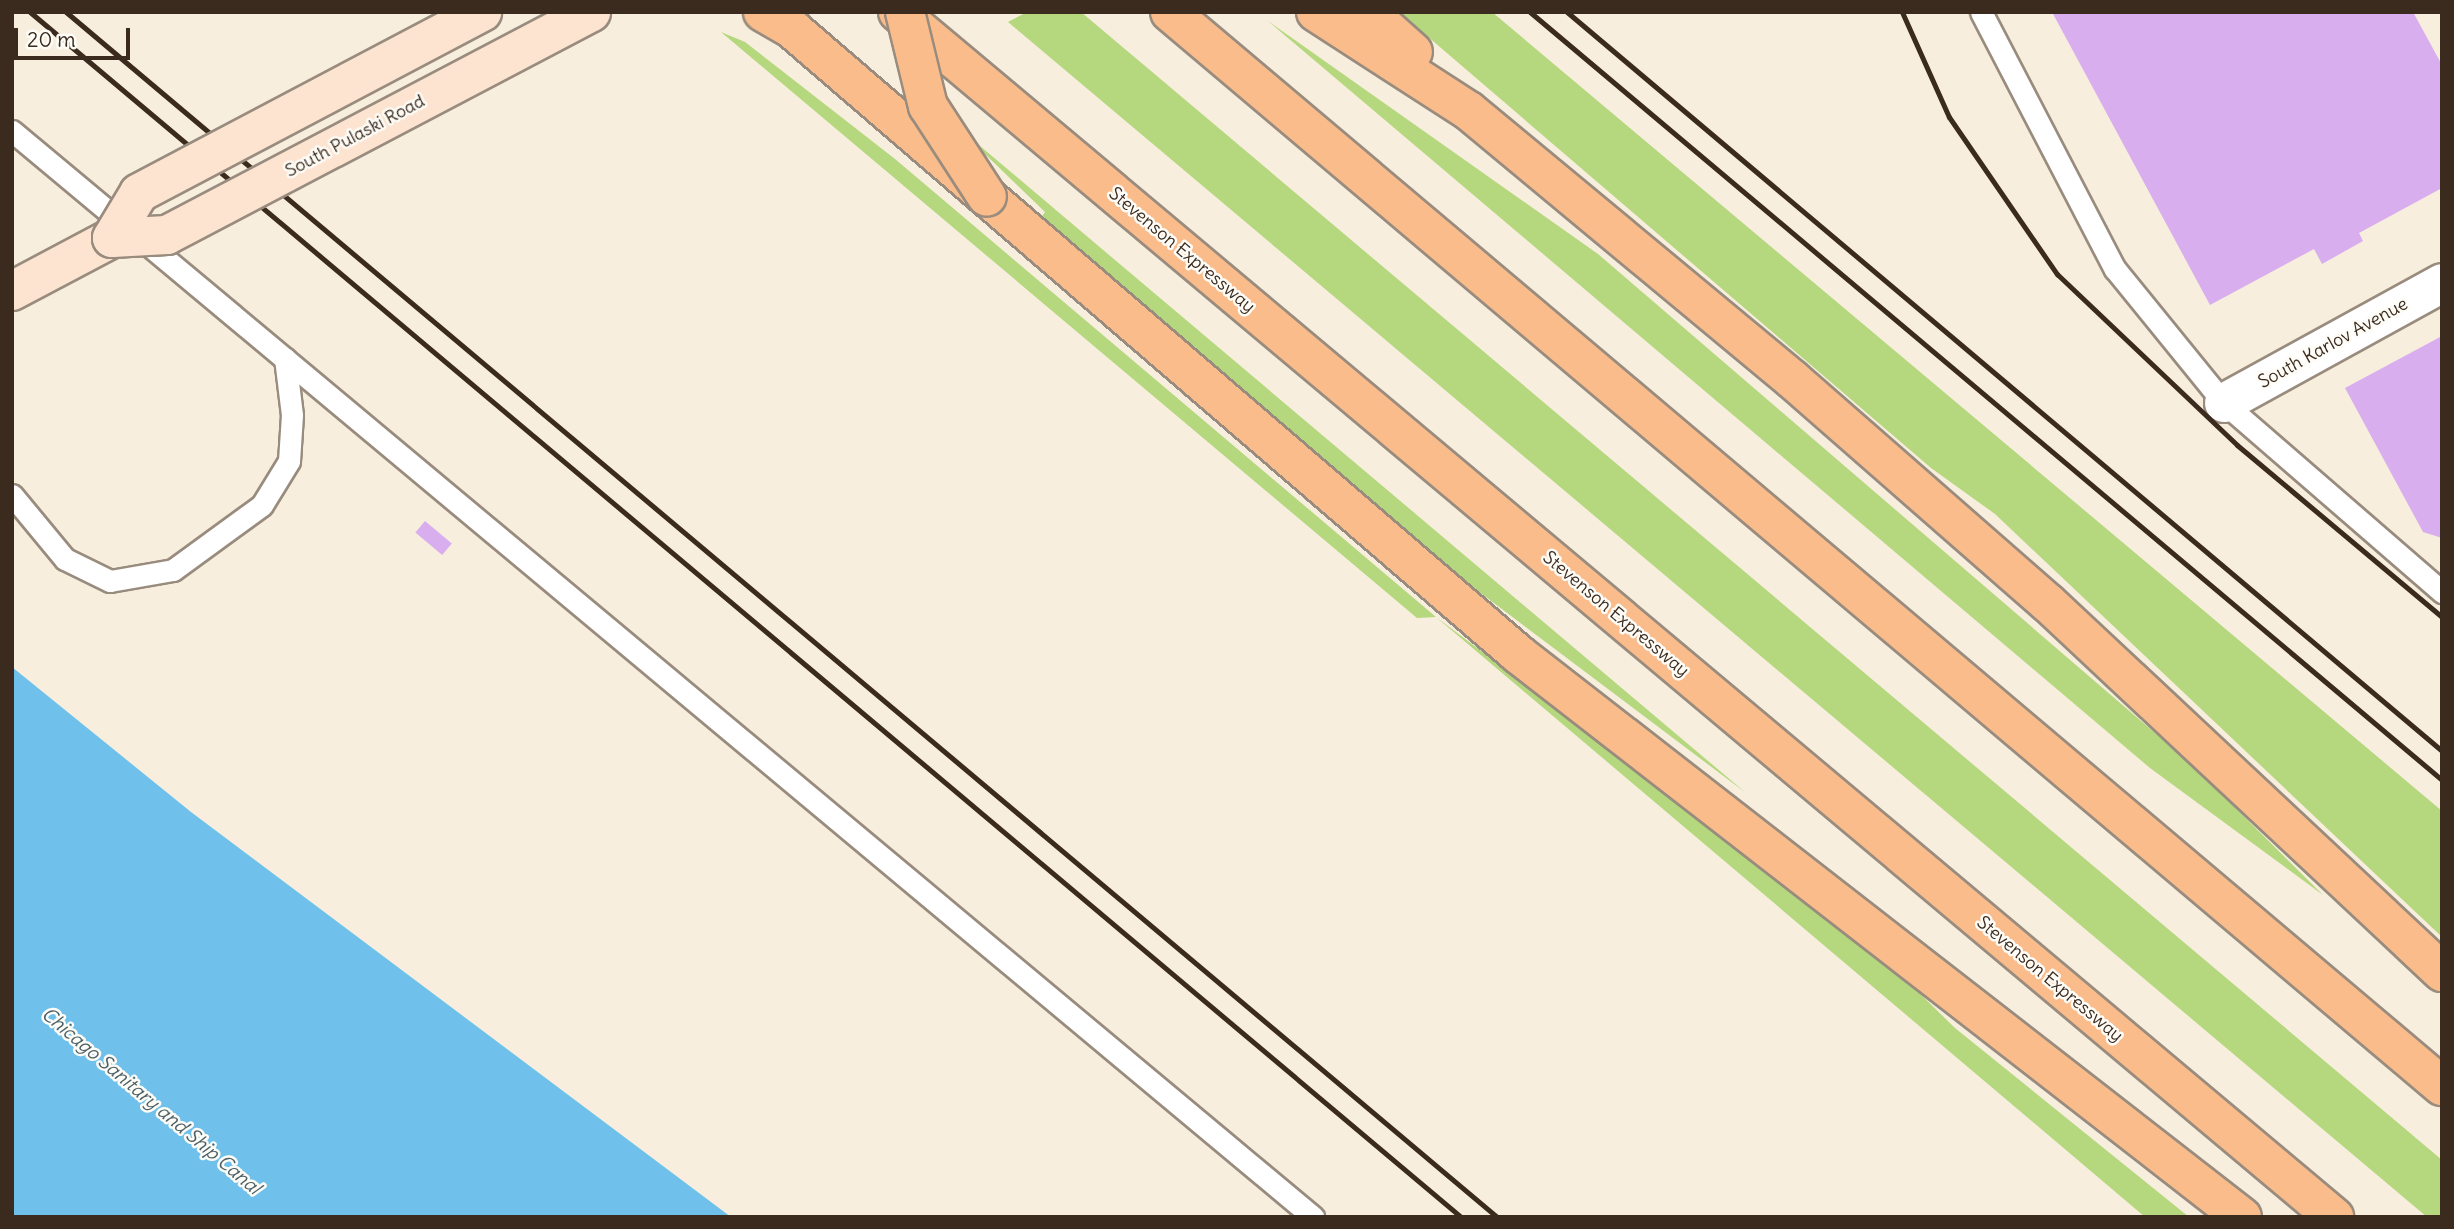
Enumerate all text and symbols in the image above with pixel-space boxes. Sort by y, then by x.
scale bar [18,14,133,58]
text: 20 m [27,26,76,53]
street label: South Pulaski Road [282,90,428,182]
street label: Stevenson Expressway [1105,183,1259,317]
street label: South Karlov Avenue [2255,293,2411,393]
street label: Stevenson Expressway [1539,547,1693,681]
street label: Stevenson Expressway [1973,912,2127,1046]
water label: Chicago Sanitary and Ship Canal [37,1003,265,1199]

